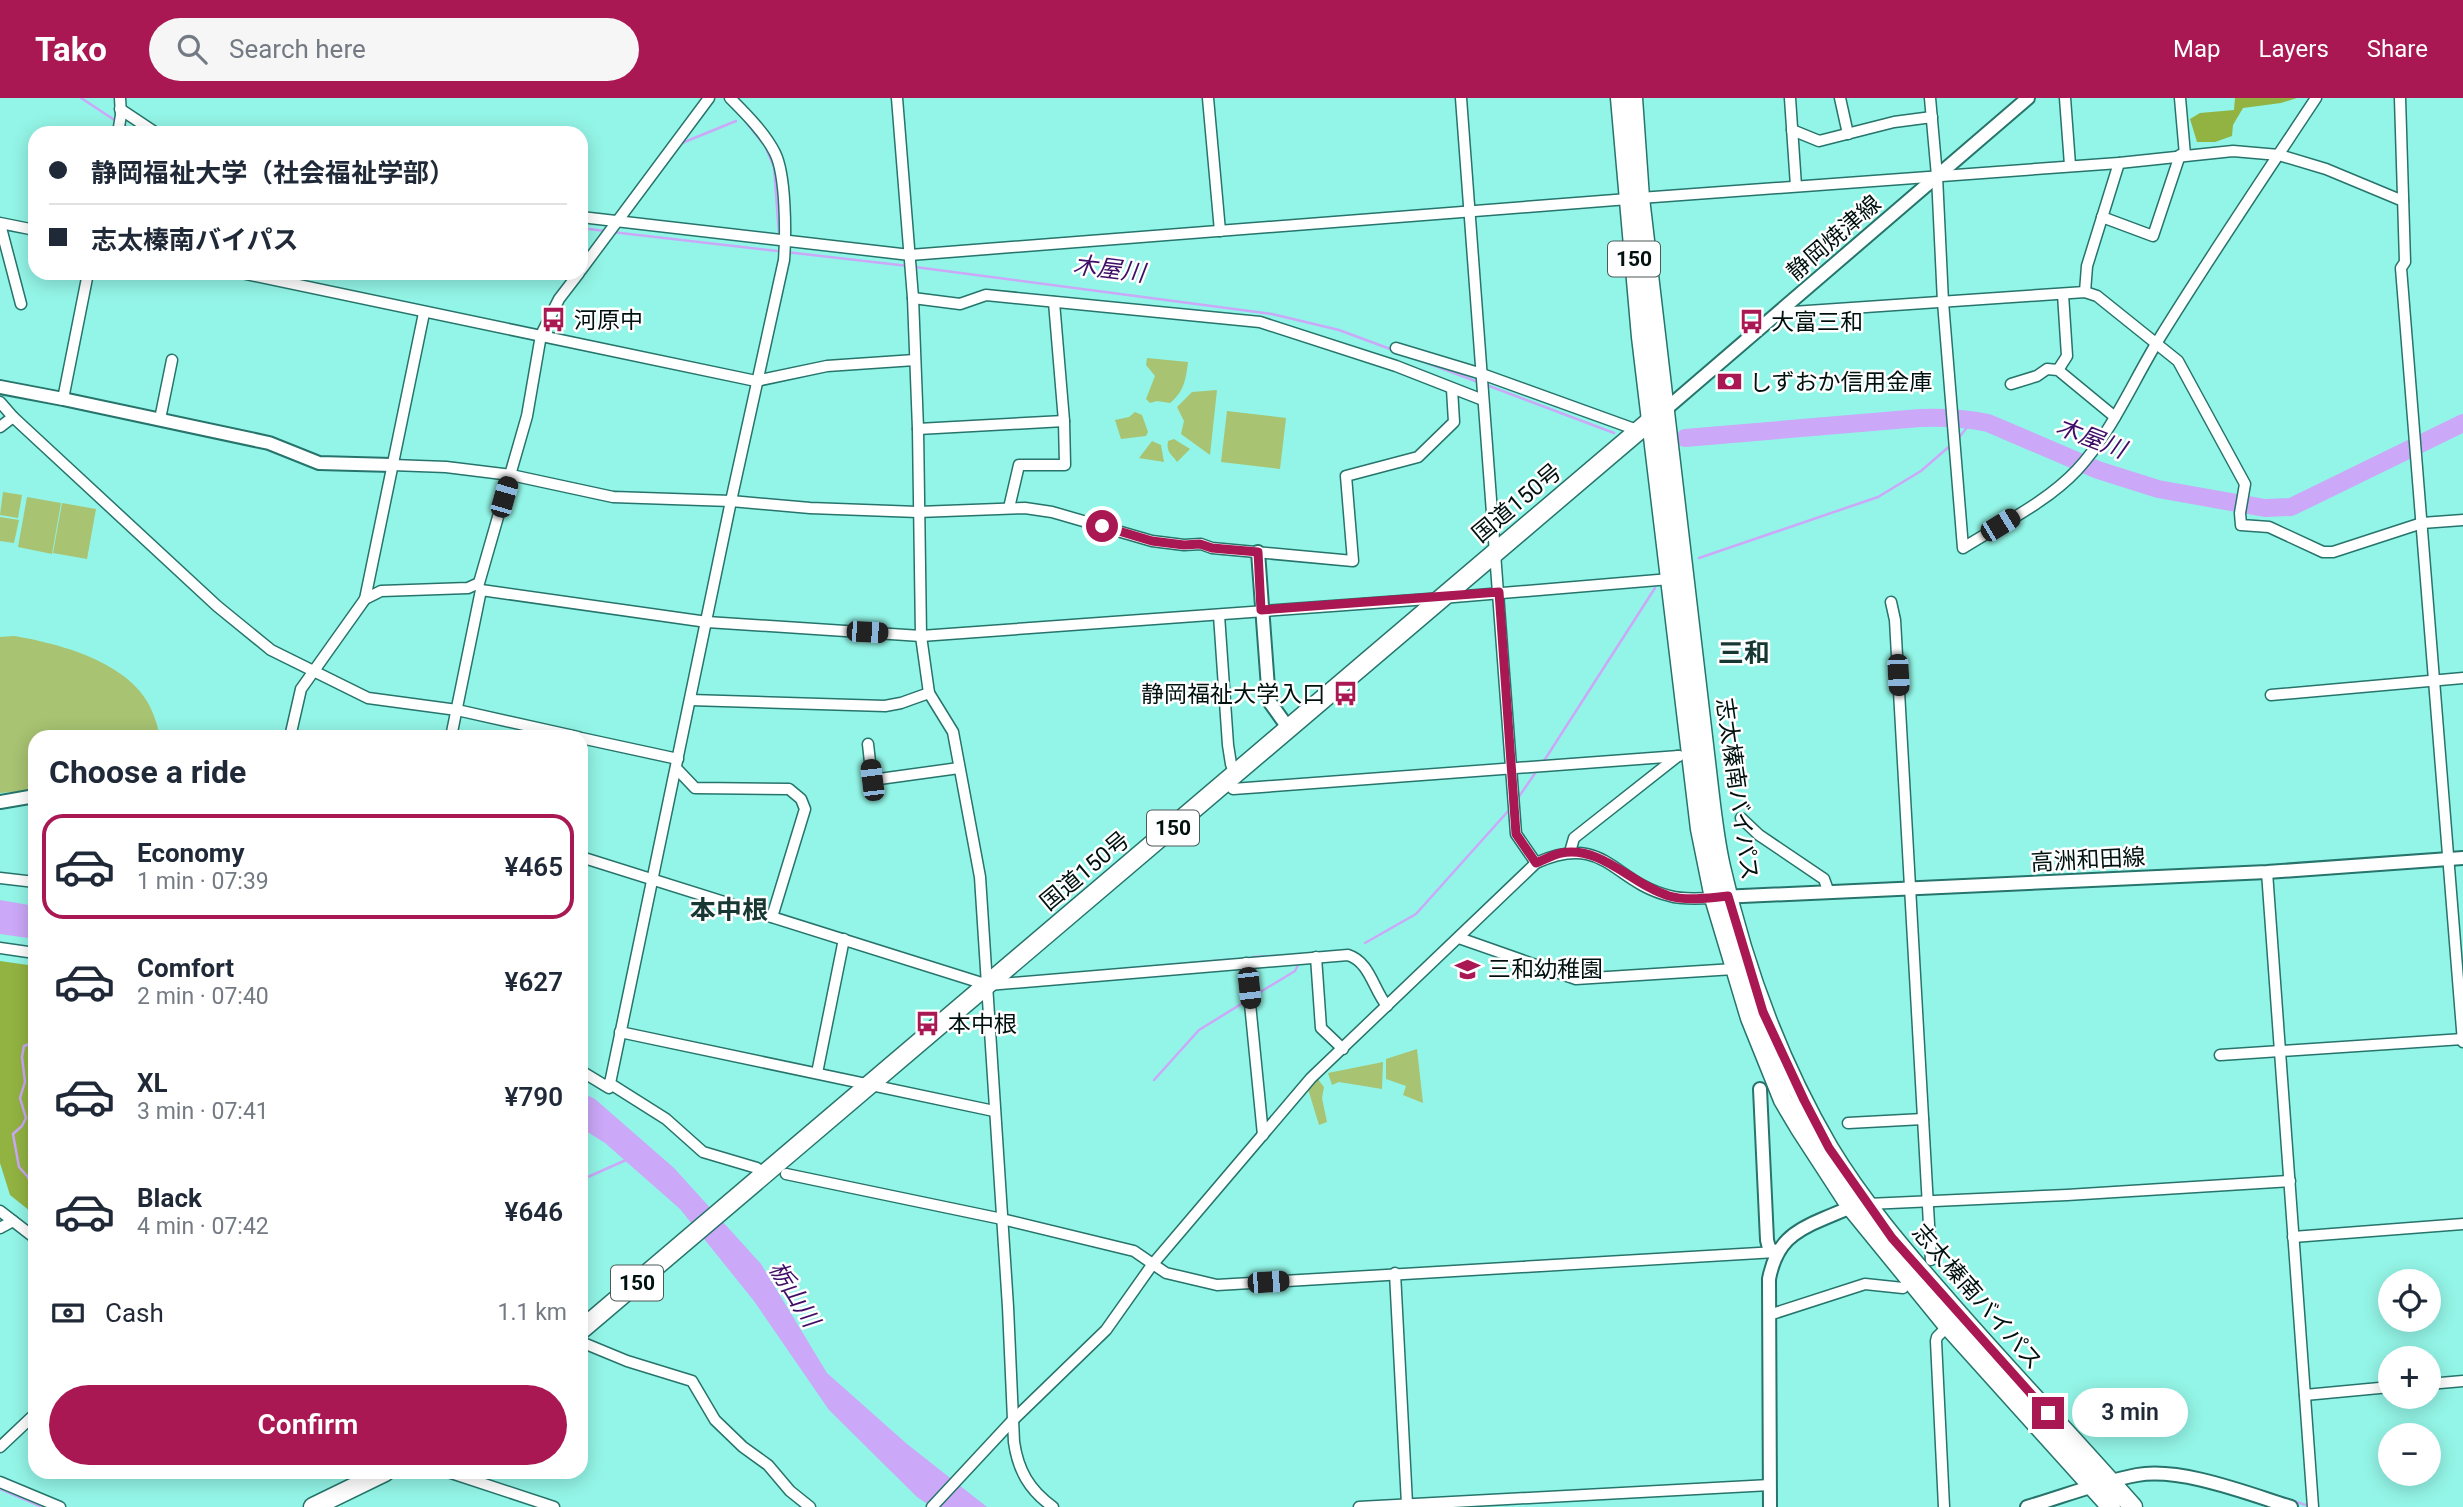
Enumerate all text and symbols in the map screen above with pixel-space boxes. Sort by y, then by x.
search box [149,18,639,81]
text: Tako [35,30,107,69]
icon: search [173,30,211,68]
text: Search here [229,34,366,64]
text: Map [2173,35,2221,63]
text: Layers [2259,35,2329,63]
text: Share [2367,35,2428,63]
text: 静岡福祉大学（社会福祉学部） [91,158,455,188]
street label: 静岡焼津線 [1782,190,1886,286]
text: 志太榛南バイパス [91,225,298,255]
road number: 150 [1608,242,1660,276]
water label: 木屋川 [1072,251,1149,288]
bus stop icon: 河原中 [540,306,568,334]
place label: 河原中 [574,307,643,334]
bus stop icon: 大富三和 [1737,308,1765,336]
place label: 大富三和 [1771,309,1863,336]
bank icon: しずおか信用金庫 [1715,368,1743,396]
place label: しずおか信用金庫 [1749,369,1933,396]
water label: 木屋川 [2052,412,2132,465]
street label: 国道150号 [1467,458,1567,548]
car [489,474,520,520]
car [1977,505,2024,545]
route start [1086,510,1118,542]
car [846,620,889,644]
district label: 三和 [1718,638,1770,668]
car [1887,653,1910,697]
bus stop icon: 静岡福祉大学入口 [1331,680,1359,708]
place label: 静岡福祉大学入口 [1141,681,1325,708]
street label: 志太榛南バイパス [1711,696,1763,882]
text: Choose a ride [49,753,246,791]
car [860,758,885,802]
road number: 150 [1147,810,1199,846]
street label: 国道150号 [1035,826,1135,916]
icon: car [53,835,116,898]
text: Economy [137,838,244,868]
street label: 高洲和田線 [2030,844,2146,876]
text: ¥465 [505,852,563,882]
text: 1 min · 07:39 [137,868,269,895]
district label: 本中根 [690,895,768,925]
icon: car [53,950,116,1013]
text: Comfort [137,953,234,983]
school or university icon: 三和幼稚園 [1454,955,1482,983]
place label: 三和幼稚園 [1488,956,1603,983]
car [1237,966,1262,1010]
text: ¥627 [505,967,563,997]
text: 2 min · 07:40 [137,983,269,1010]
bus stop icon: 本中根 [914,1010,942,1038]
place label: 本中根 [948,1011,1017,1038]
icon: car [53,1065,116,1128]
text: XL [137,1068,168,1098]
text: ¥790 [505,1082,563,1112]
text: 3 min · 07:41 [137,1098,269,1125]
icon: car [53,1180,116,1243]
text: Black [137,1183,202,1213]
text: ¥646 [505,1197,563,1227]
text: 4 min · 07:42 [137,1213,269,1240]
street label: 志太榛南バイパス [1907,1219,2047,1375]
water label: 栃山川 [763,1256,827,1334]
road number: 150 [611,1266,663,1300]
map controls [2378,1269,2441,1486]
button: locate [2378,1269,2441,1332]
car [1247,1270,1290,1294]
icon: cash [49,1294,87,1332]
text: Cash [105,1298,164,1328]
text: 1.1 km [498,1299,567,1326]
button: + [2378,1346,2441,1409]
button: Confirm [49,1385,567,1465]
callout: 3 min [2072,1388,2188,1438]
route end [2032,1397,2064,1429]
text: 3 min [2101,1399,2159,1426]
button: − [2378,1423,2441,1486]

